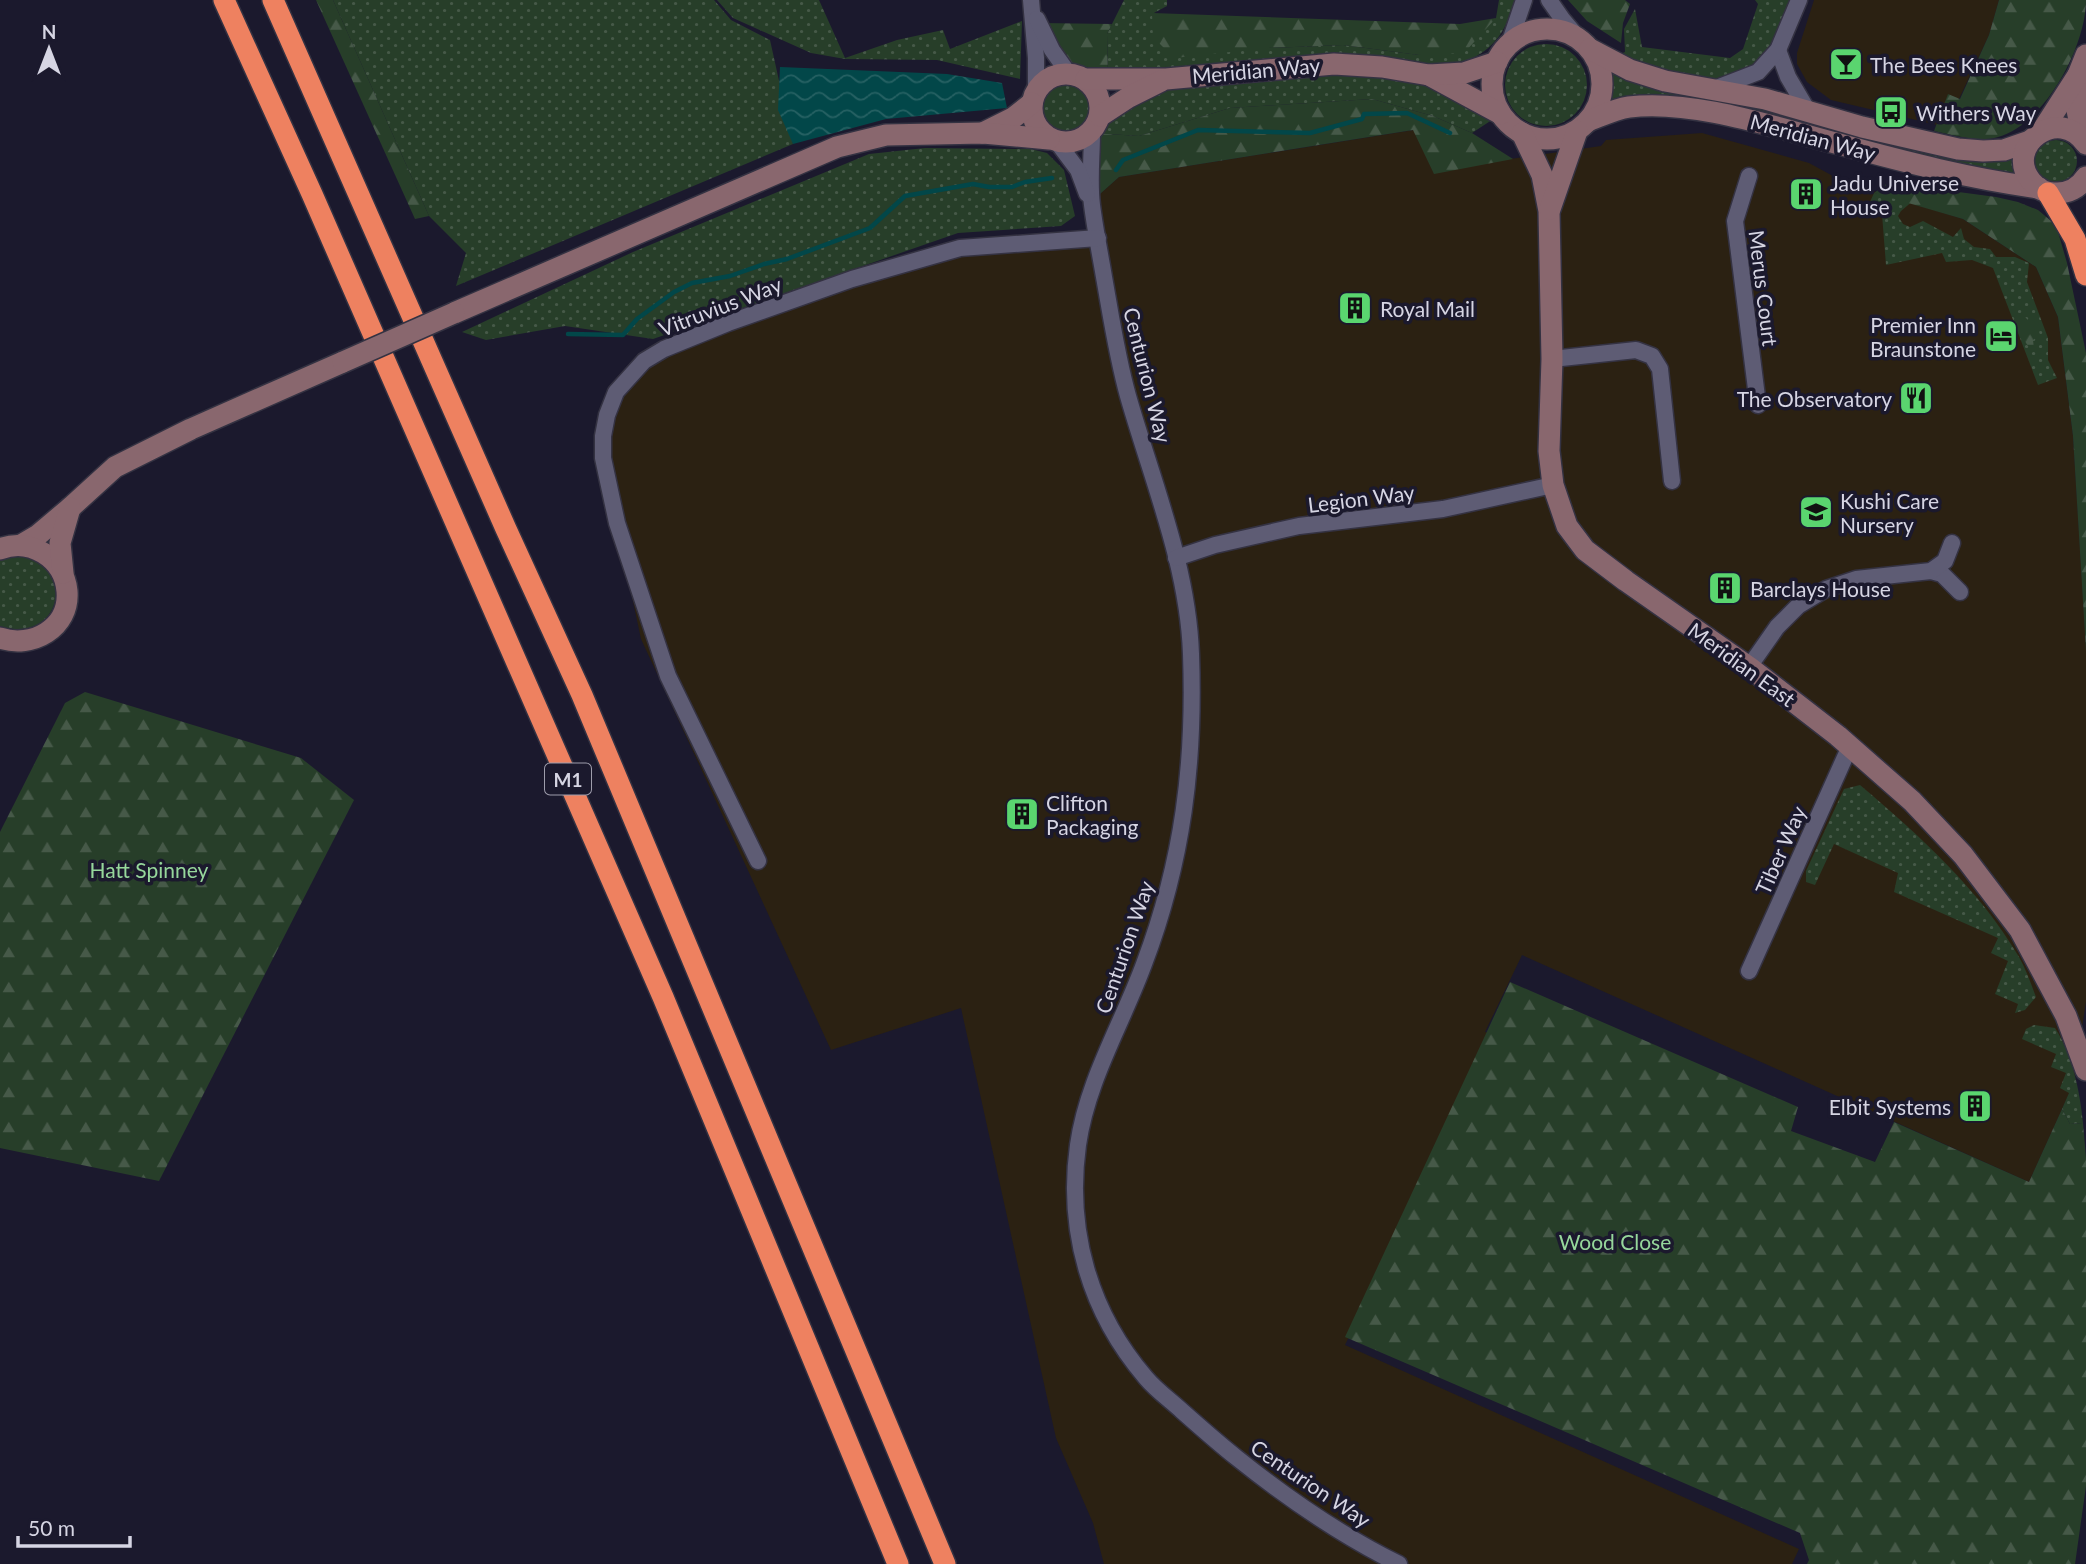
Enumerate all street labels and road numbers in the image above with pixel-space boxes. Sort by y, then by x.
street label: Meridian Way [1191,52,1321,88]
street label: Meridian Way [1748,108,1878,166]
street label: Merus Court [1744,229,1784,348]
street label: Vitruvius Way [655,271,785,341]
street label: Centurion Way [1119,305,1177,445]
street label: Legion Way [1306,479,1416,517]
street label: Meridian East [1684,617,1801,712]
road number: M1 [545,764,591,794]
street label: Tiber Way [1749,802,1811,898]
street label: Centurion Way [1090,877,1158,1017]
street label: Centurion Way [1247,1434,1376,1532]

